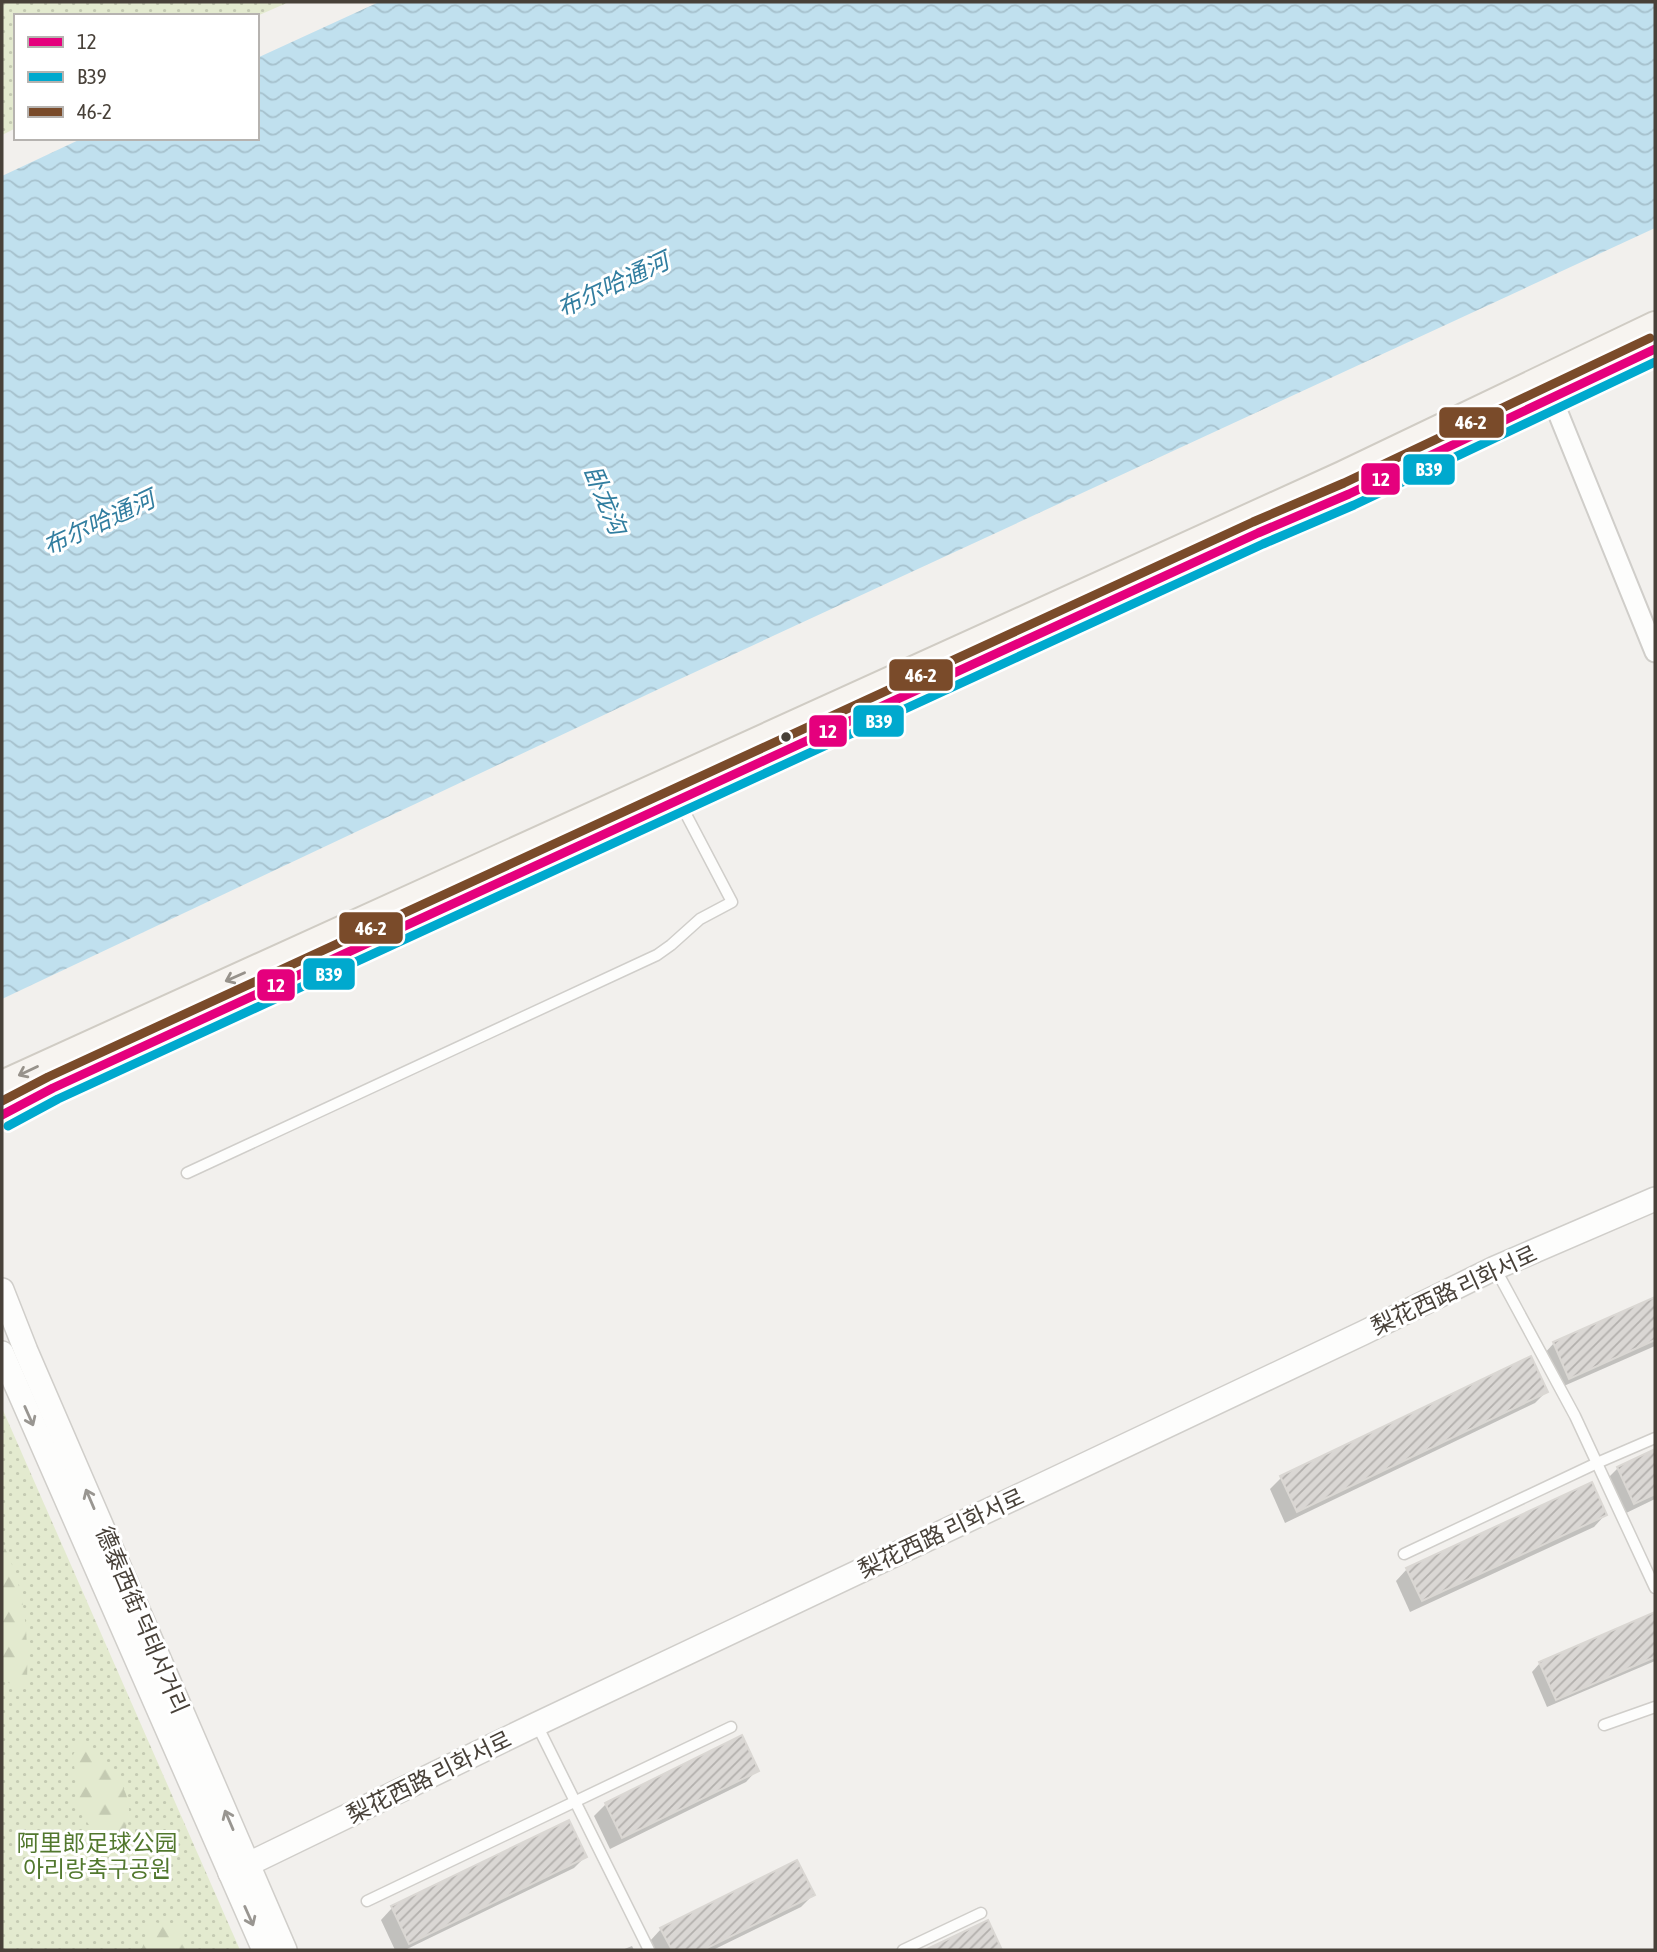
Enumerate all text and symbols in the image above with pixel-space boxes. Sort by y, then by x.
legend [14,14,259,140]
text: 12 [77,29,97,53]
text: B39 [77,64,107,88]
text: 46-2 [77,99,112,123]
water label: 布尔哈通河 [553,245,676,322]
line badge: 46-2 [1438,406,1505,439]
text: 46-2 [1454,411,1487,433]
line badge: B39 [1402,453,1456,486]
text: B39 [1416,458,1442,480]
water label: 卧龙沟 [579,461,633,541]
line badge: 12 [1360,462,1401,496]
text: 12 [1372,468,1390,490]
water label: 布尔哈通河 [39,483,162,560]
line badge: 46-2 [888,658,954,692]
text: 46-2 [904,664,937,686]
line badge: B39 [852,704,905,738]
text: B39 [866,710,892,732]
line badge: 12 [808,714,848,748]
text: 12 [819,720,837,742]
unlabelled marker [779,730,793,744]
line badge: 46-2 [338,911,404,945]
text: 46-2 [354,917,387,939]
line badge: B39 [302,957,356,991]
text: B39 [316,963,342,985]
line badge: 12 [256,968,296,1002]
one-way arrow [225,971,246,984]
text: 12 [267,974,285,996]
one-way arrow [18,1065,39,1079]
street label: 梨花西路 리화서로 [1367,1240,1541,1340]
one-way arrow [23,1405,36,1426]
street label: 梨花西路 리화서로 [854,1483,1028,1583]
one-way arrow [83,1489,96,1510]
street label: 德泰西街 덕태서거리 [91,1522,193,1718]
street label: 梨花西路 리화서로 [343,1726,515,1828]
one-way arrow [221,1810,234,1832]
park label: 阿里郎足球公园 아리랑축구공원 [17,1830,178,1882]
one-way arrow [243,1904,256,1926]

